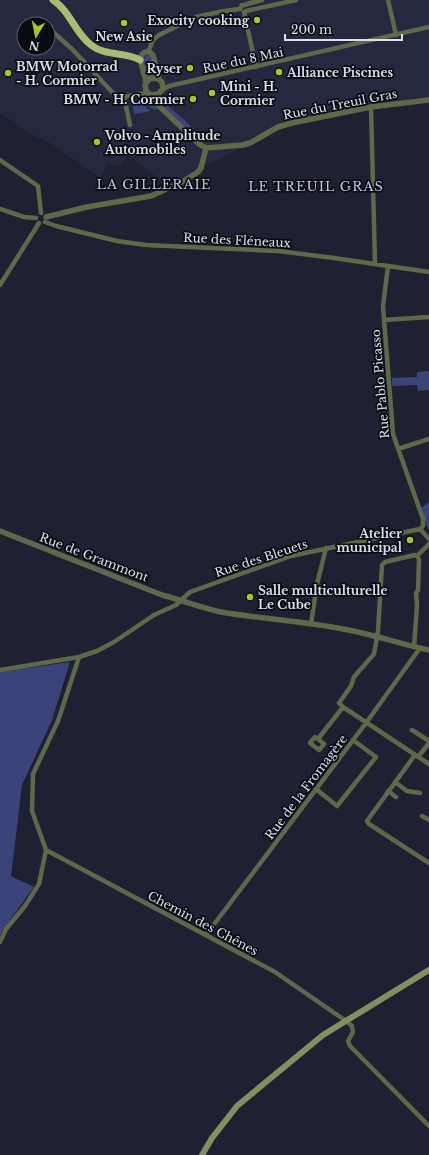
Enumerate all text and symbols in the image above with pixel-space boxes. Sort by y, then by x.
place label: Exocity cooking [147,13,250,28]
marker: Exocity cooking [252,15,262,25]
north arrow [16,16,56,56]
scale bar [285,16,402,42]
marker: New Asie [119,18,129,28]
text: 200 m [291,22,332,37]
place label: New Asie [95,29,153,44]
text: N [27,38,41,54]
street label: Rue du 8 Mai [201,44,285,76]
place label: BMW Motorrad - H. Cormier [16,59,118,88]
place label: Ryser [147,61,182,76]
marker: Ryser [185,63,195,73]
place label: Alliance Piscines [286,65,394,80]
marker: Alliance Piscines [274,67,284,77]
marker: BMW Motorrad - H. Cormier [3,68,13,78]
place label: Mini - H. Cormier [220,79,277,108]
street label: Rue du Treuil Gras [282,86,398,122]
marker: Mini - H. Cormier [207,88,217,98]
place label: BMW - H. Cormier [64,92,185,107]
marker: BMW - H. Cormier [188,94,198,104]
place label: Volvo - Amplitude Automobiles [104,128,221,157]
marker: Volvo - Amplitude Automobiles [92,137,102,147]
district label: LA GILLERAIE [97,176,211,193]
district label: LE TREUIL GRAS [248,178,384,195]
street label: Rue des Fléneaux [183,230,292,250]
street label: Rue Pablo Picasso [368,329,392,439]
place label: Atelier municipal [337,526,403,555]
street label: Rue de Grammont [37,529,151,585]
marker: Atelier municipal [405,535,415,545]
street label: Rue des Bleuets [213,536,309,580]
place label: Salle multiculturelle Le Cube [258,583,388,612]
marker: Salle multiculturelle Le Cube [245,592,255,602]
street label: Rue de la Fromagère [262,731,350,842]
street label: Chemin des Chênes [145,888,261,958]

